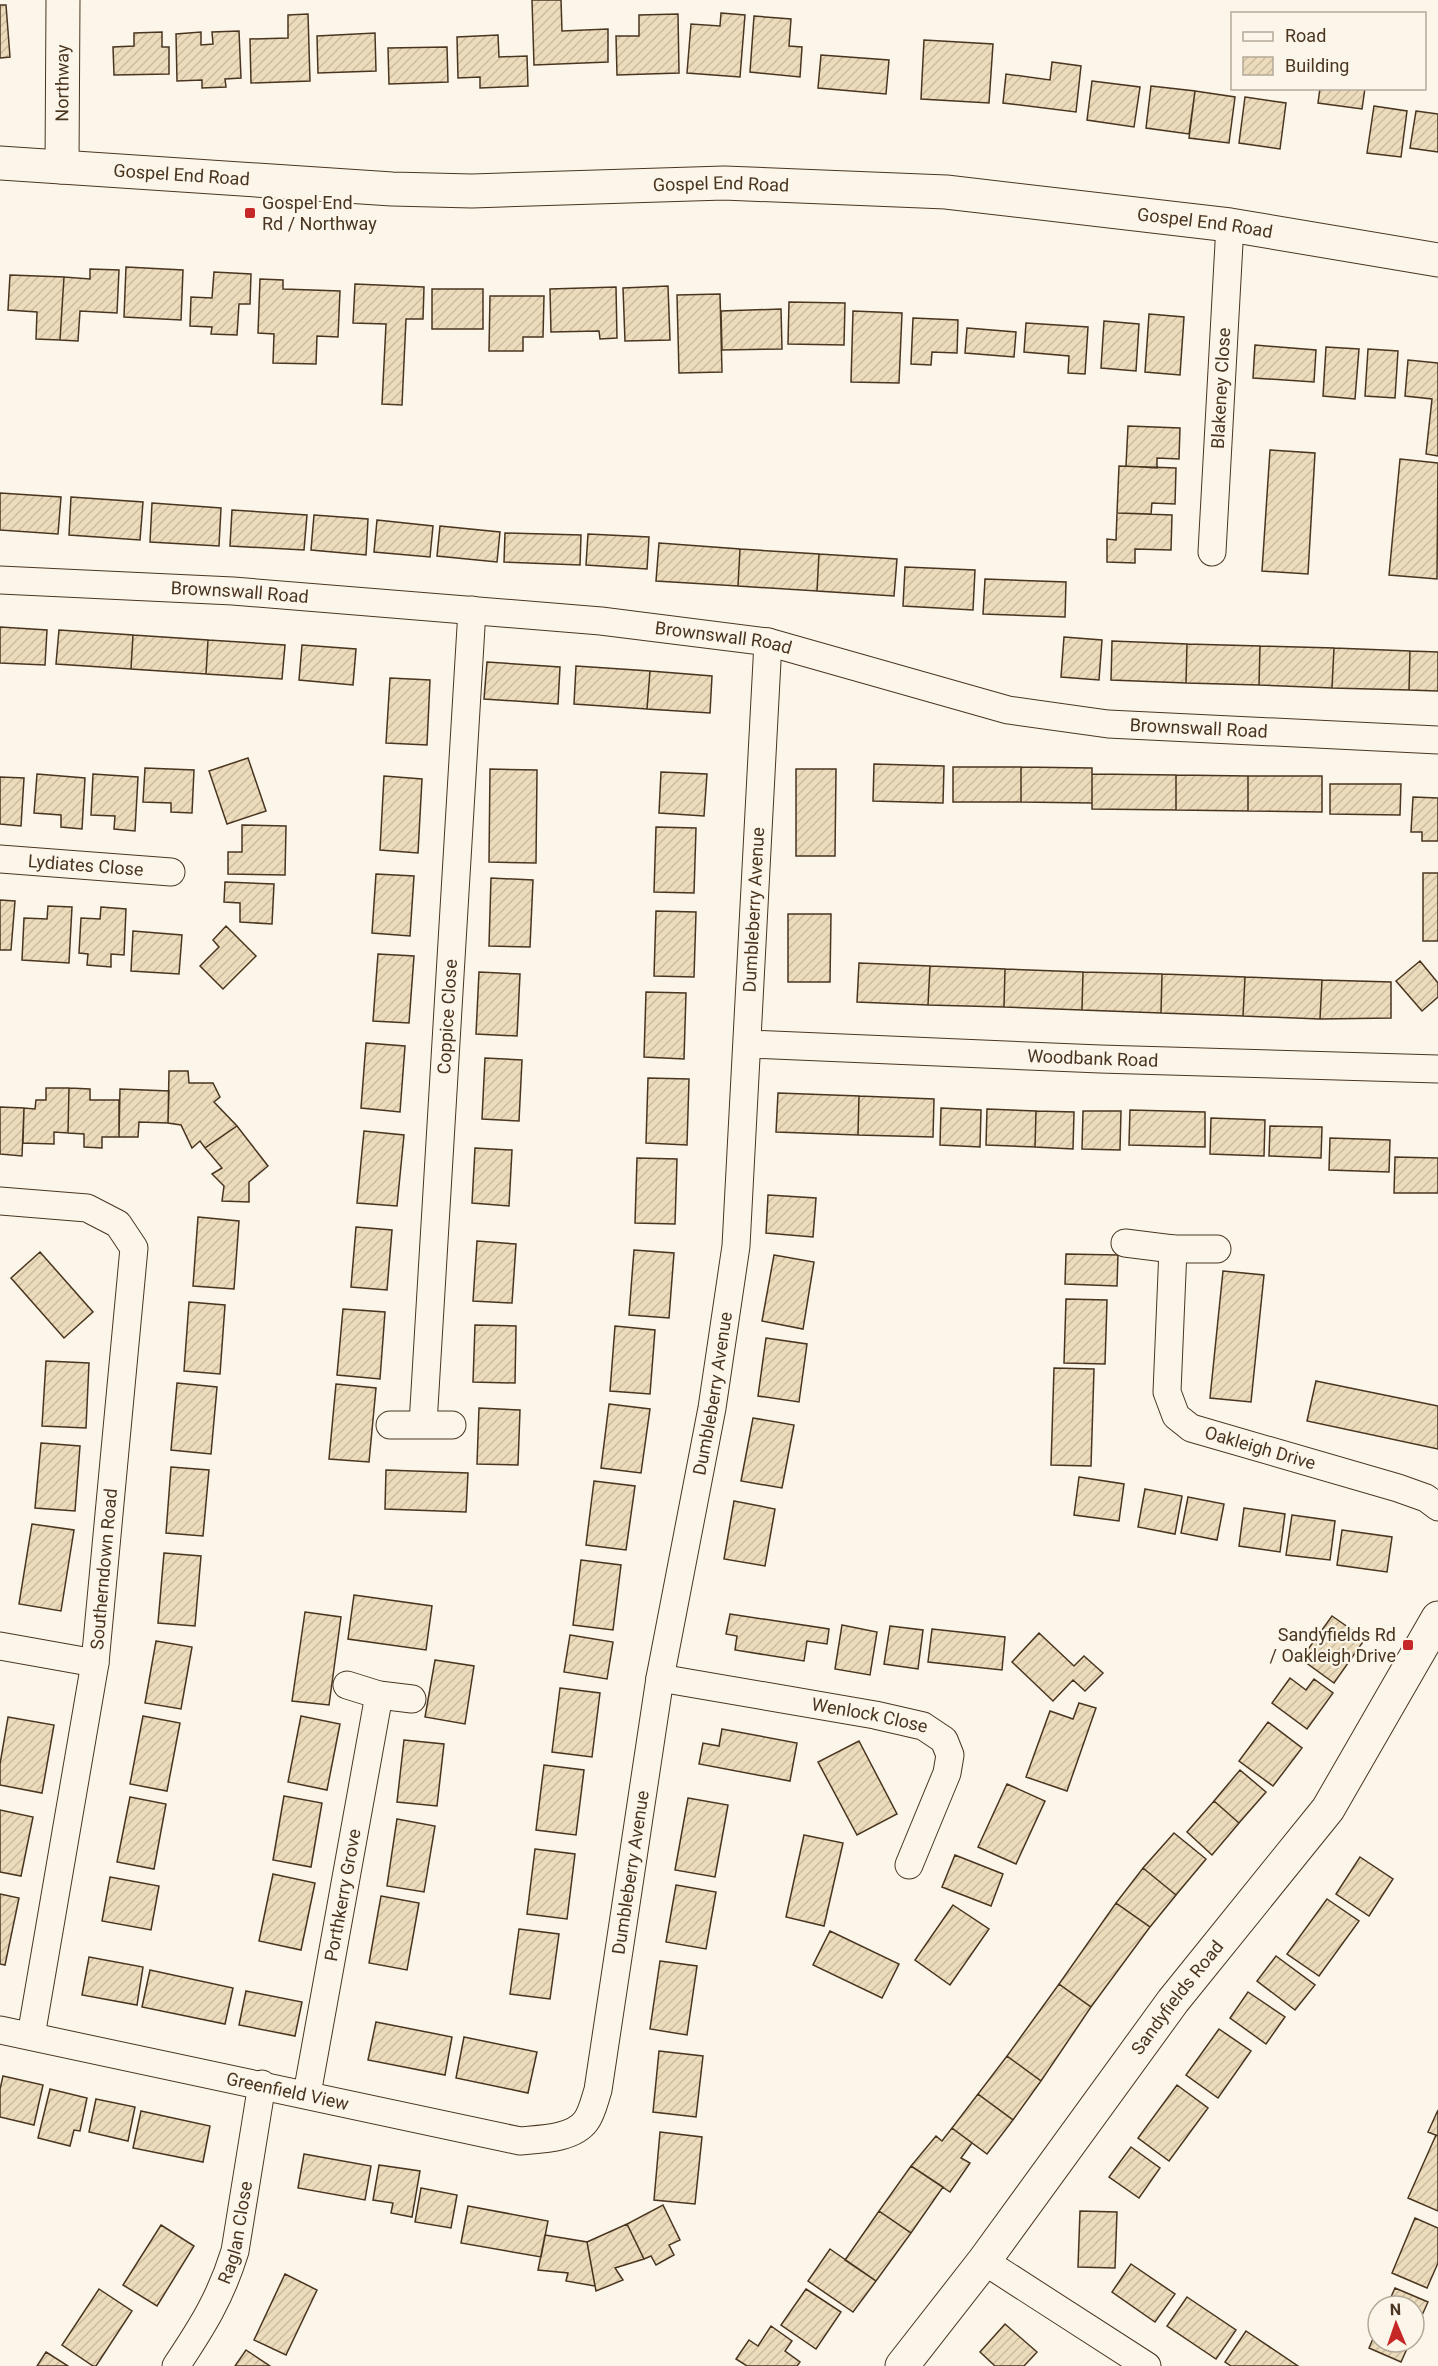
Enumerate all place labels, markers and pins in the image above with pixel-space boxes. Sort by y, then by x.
place label: Gospel End Rd / Northway [262,192,377,234]
marker: Gospel End Rd / Northway [243,206,257,220]
place label: Sandyfields Rd / Oakleigh Drive [1270,1624,1396,1666]
marker: Sandyfields Rd / Oakleigh Drive [1401,1638,1415,1652]

